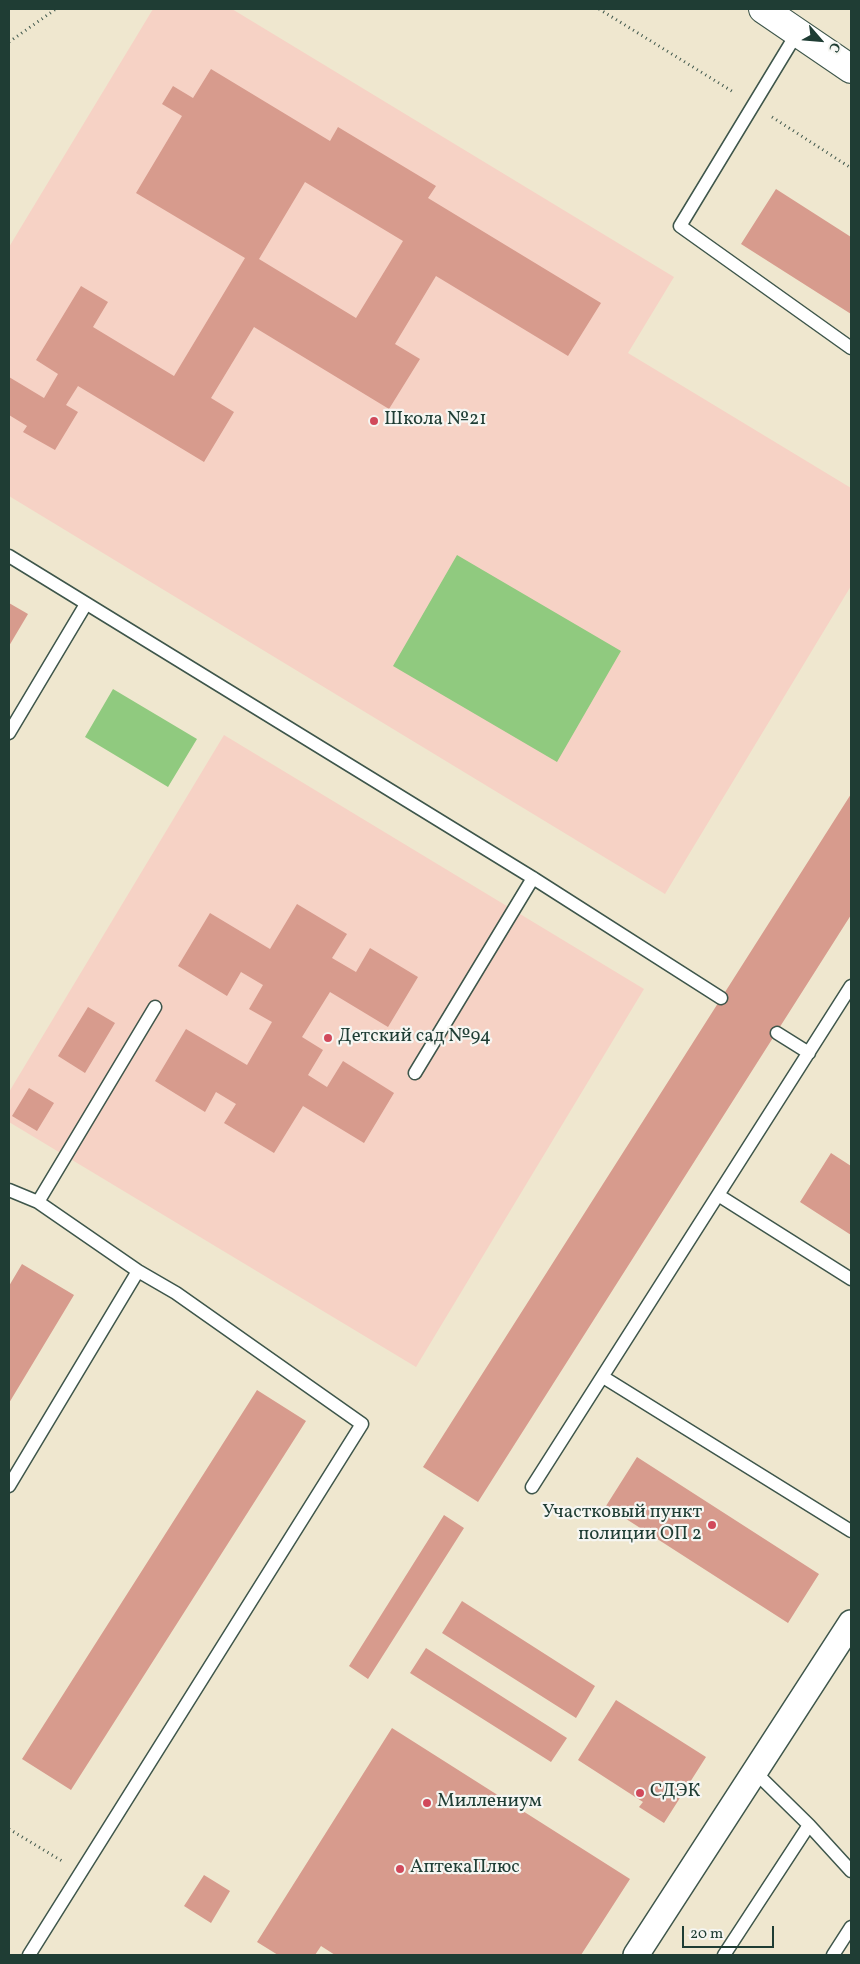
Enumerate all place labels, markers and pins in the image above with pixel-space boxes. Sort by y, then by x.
place label: Школа №21 [384,410,487,432]
marker: Школа №21 [368,415,380,427]
place label: Детский сад №94 [338,1027,491,1049]
marker: Детский сад №94 [322,1032,334,1044]
place label: Участковый пункт полиции ОП 2 [542,1503,702,1547]
marker: Участковый пункт полиции ОП 2 [706,1519,718,1531]
place label: СДЭК [650,1782,700,1804]
marker: СДЭК [634,1787,646,1799]
place label: Миллениум [437,1792,542,1814]
marker: Миллениум [421,1797,433,1809]
place label: АптекаПлюс [410,1858,520,1880]
marker: АптекаПлюс [394,1863,406,1875]

